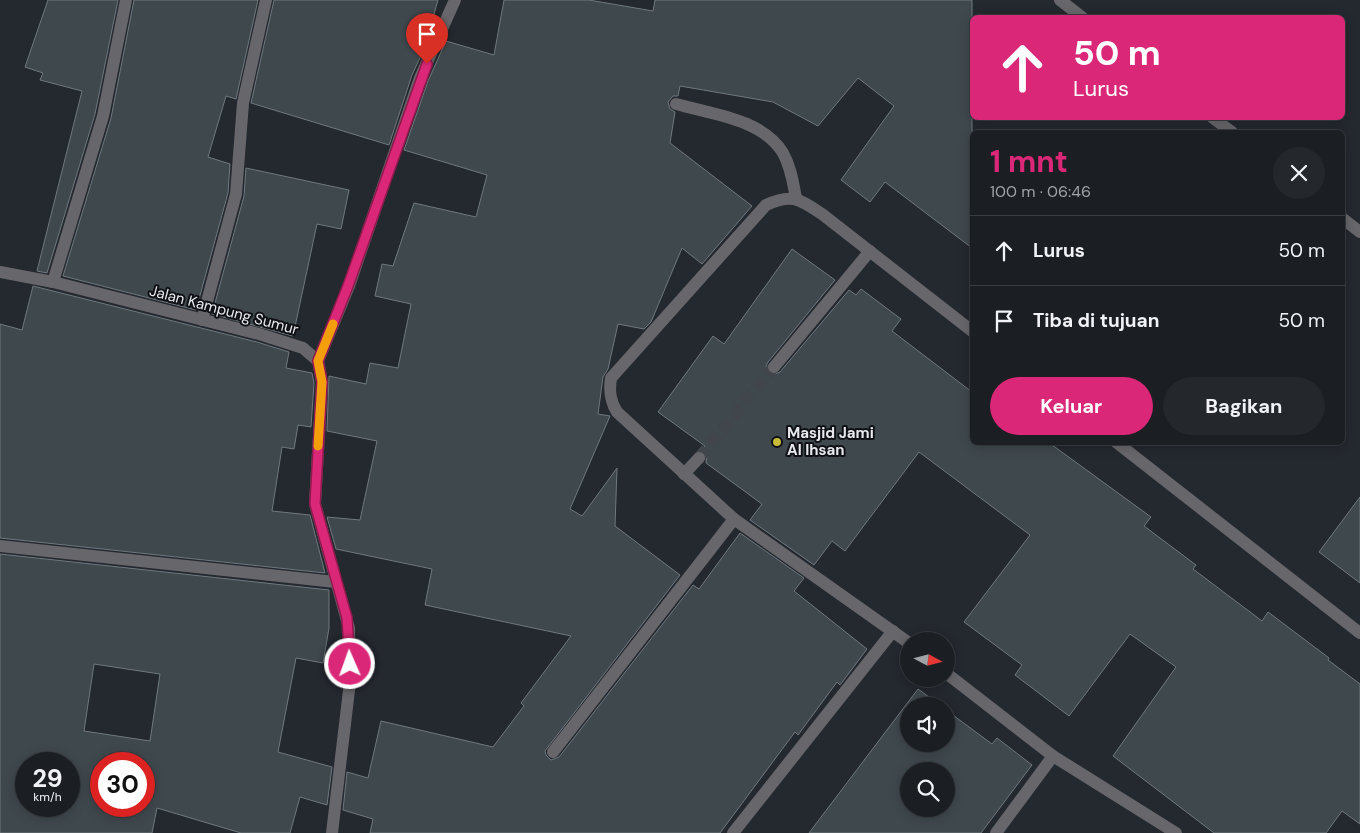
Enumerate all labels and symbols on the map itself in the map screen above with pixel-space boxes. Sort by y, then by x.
pin [406,13,448,64]
street label: Jalan Kampung Sumur [147,280,301,340]
place label: Masjid Jami Al Ihsan [787,423,874,460]
marker: Masjid Jami Al Ihsan [771,436,783,448]
north arrow [900,632,955,688]
position arrow [323,637,375,689]
speed limit sign: 30 [90,752,155,817]

